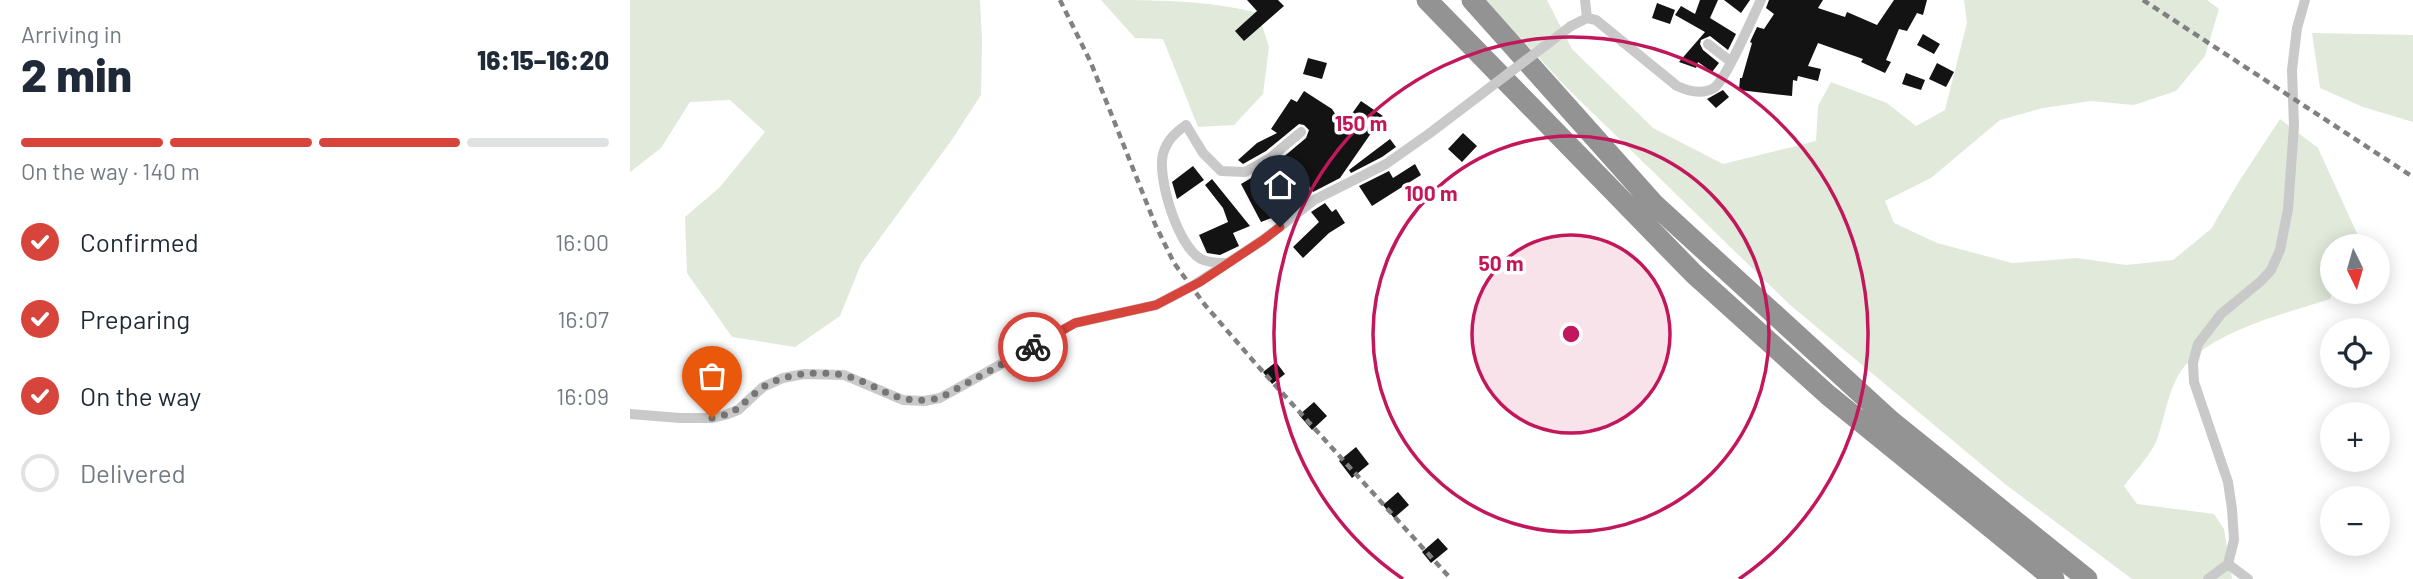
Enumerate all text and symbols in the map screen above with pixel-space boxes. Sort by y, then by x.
text: Arriving in [21,20,122,48]
text: 16:15–16:20 [477,44,609,75]
text: 2 min [21,46,132,101]
text: 150 m [1335,110,1387,135]
pin [1250,155,1310,227]
text: On the way · 140 m [21,157,200,185]
icon: home [1261,166,1299,204]
text: 100 m [1404,180,1458,205]
icon: check [21,223,59,261]
text: Confirmed [80,226,199,257]
text: 16:00 [555,228,609,256]
north arrow [2320,234,2390,304]
map controls [2320,234,2390,556]
text: 50 m [1478,250,1524,275]
icon: check [21,300,59,338]
text: Preparing [80,303,190,334]
text: 16:07 [557,305,609,333]
courier [998,312,1068,382]
button: locate [2320,318,2390,388]
centre of rings [1559,322,1583,346]
icon: bike [1014,328,1052,366]
pin [682,346,742,418]
icon: bag [693,357,731,395]
icon: check [21,377,59,415]
text: On the way [80,380,201,411]
text: 16:09 [556,382,609,410]
button: + [2320,402,2390,472]
text: Delivered [80,457,186,488]
button: − [2320,486,2390,556]

